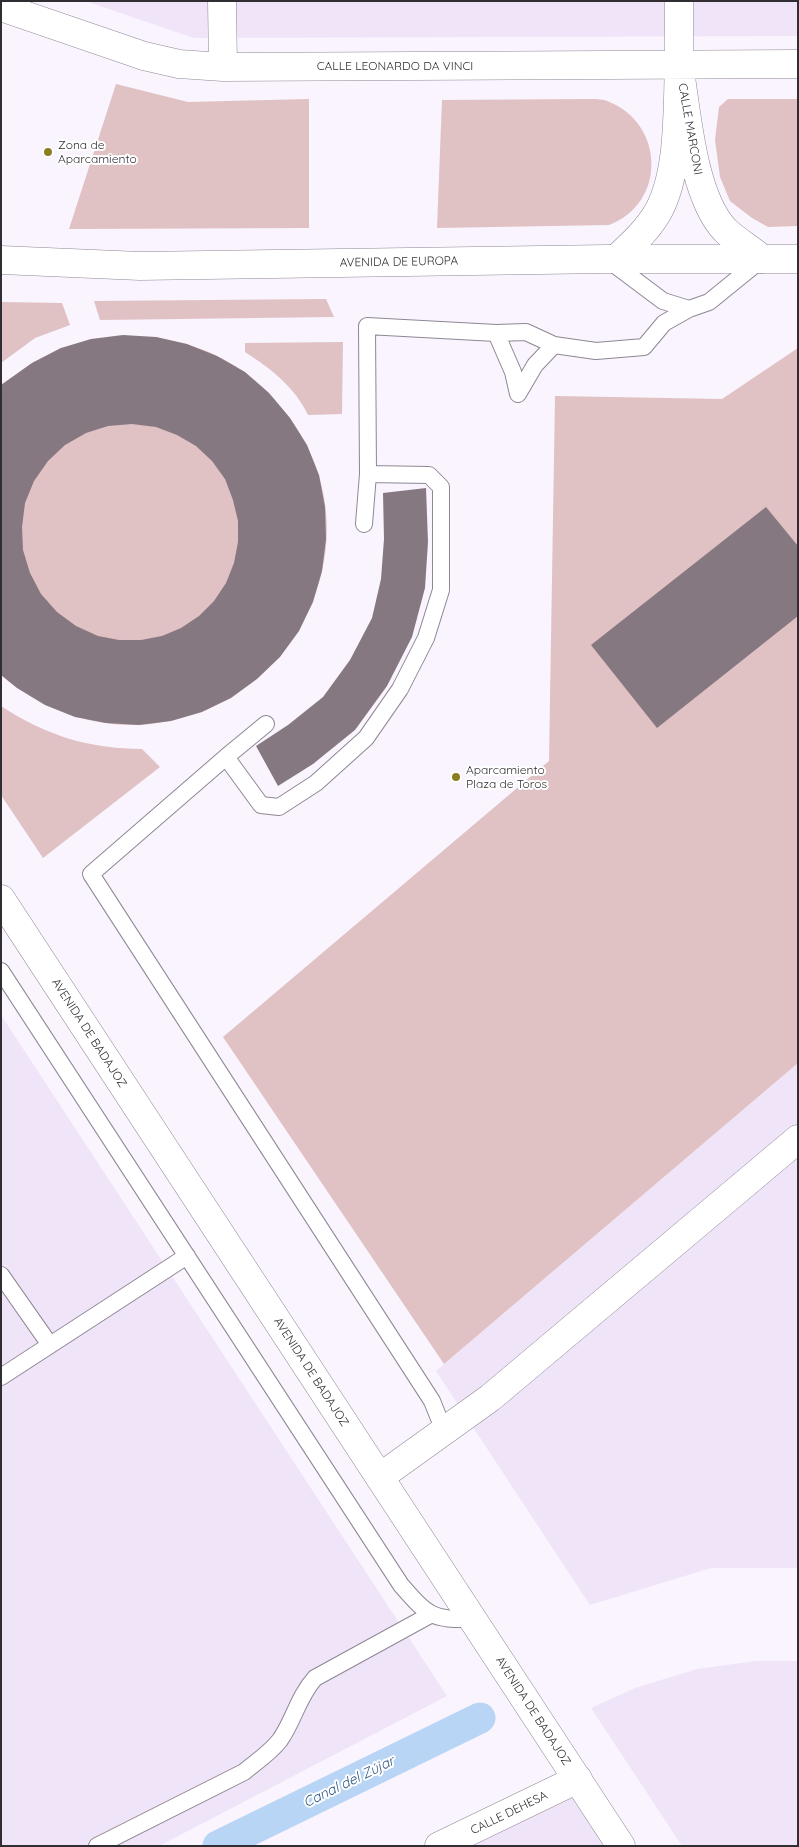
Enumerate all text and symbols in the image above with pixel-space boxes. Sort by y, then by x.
street label: CALLE LEONARDO DA VINCI [317,59,473,73]
street label: CALLE MARCONI [675,82,705,176]
place label: Zona de Aparcamiento [58,138,137,166]
marker: Zona de Aparcamiento [42,146,54,158]
street label: AVENIDA DE EUROPA [340,254,458,270]
place label: Aparcamiento Plaza de Toros [466,763,547,791]
marker: Aparcamiento Plaza de Toros [450,771,462,783]
street label: AVENIDA DE BADAJOZ [48,976,130,1090]
street label: AVENIDA DE BADAJOZ [270,1315,352,1429]
street label: AVENIDA DE BADAJOZ [492,1654,574,1768]
water label: Canal del Zújar [301,1753,397,1811]
street label: CALLE DEHESA [468,1788,550,1838]

